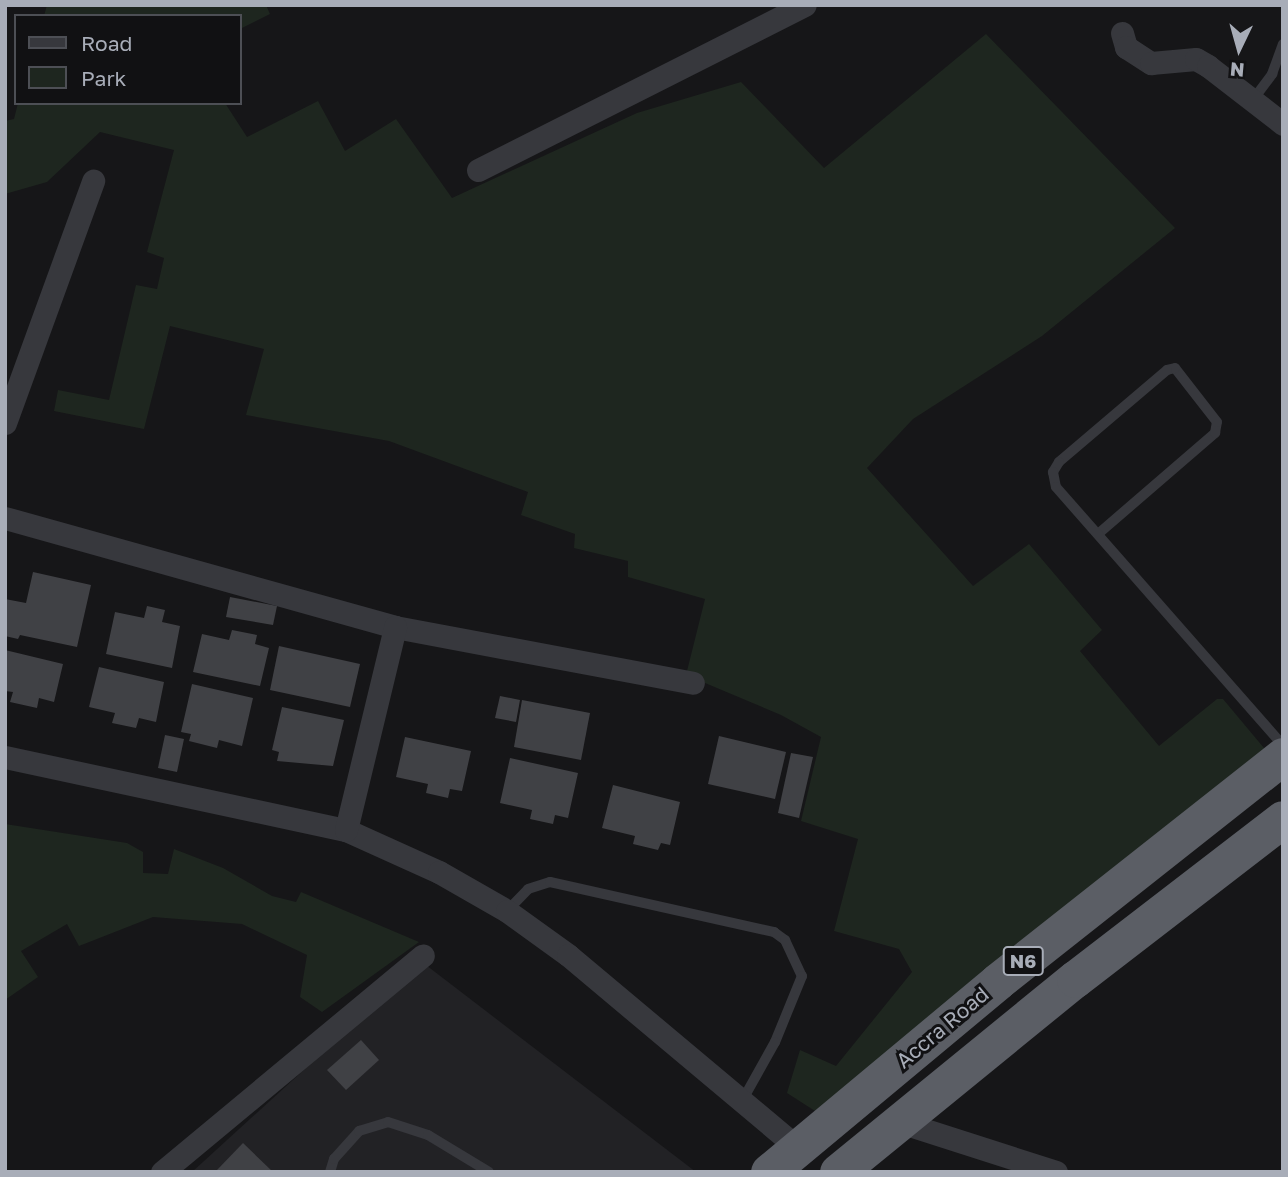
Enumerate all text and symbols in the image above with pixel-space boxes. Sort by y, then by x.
legend [14,14,242,105]
north arrow [1204,14,1274,84]
text: Road [81,30,132,56]
text: N [1229,58,1245,83]
text: Park [81,65,126,91]
road number: N6 [1002,945,1044,976]
street label: Accra Road [891,981,993,1073]

